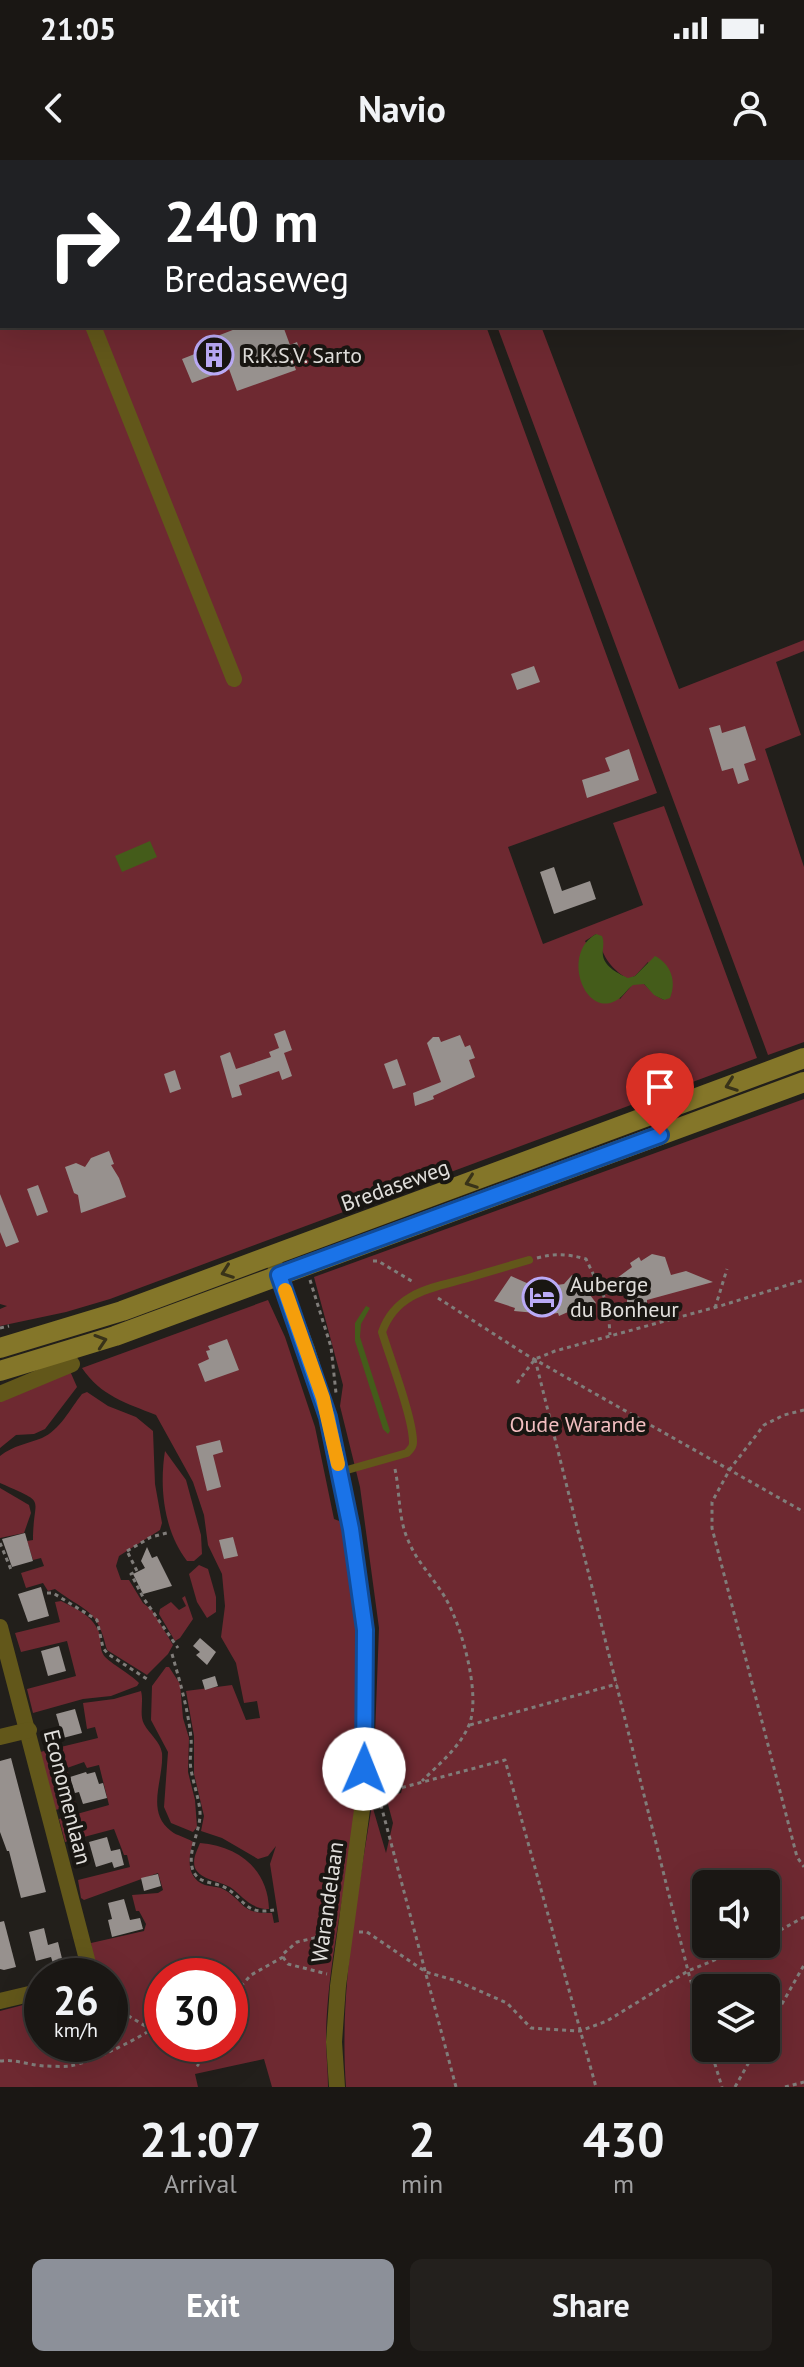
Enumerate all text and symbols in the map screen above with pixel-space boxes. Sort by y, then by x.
text: 21:05 [40,9,116,48]
text: Navio [358,85,446,132]
icon: back [32,86,76,130]
icon: person [728,86,772,130]
text: 240 m [164,185,319,257]
icon: right [32,192,136,296]
text: Bredaseweg [164,255,349,302]
building icon: R.K.S.V. Sarto [193,334,235,376]
place label: R.K.S.V. Sarto [242,341,362,369]
pin [626,1053,694,1135]
icon: arrive [638,1065,682,1109]
one-way arrow [725,1075,739,1092]
street label: Bredaseweg [337,1152,453,1218]
one-way arrow [465,1172,479,1189]
one-way arrow [221,1262,235,1279]
place label: Auberge du Bonheur [570,1270,679,1323]
hotel icon: Auberge du Bonheur [521,1276,563,1318]
one-way arrow [94,1334,108,1350]
park label: Oude Warande [509,1410,647,1438]
street label: Economenlaan [38,1727,98,1867]
position arrow [322,1727,406,1811]
street label: Warandelaan [305,1840,349,1964]
map controls [692,1870,780,2062]
button: sound [692,1870,780,1958]
speed limit sign: 30 [144,1958,248,2062]
text: 26 [53,1974,99,2026]
button: layers [692,1974,780,2062]
text: km/h [54,2017,98,2043]
text: 21:07 [140,2108,261,2170]
text: 2 [408,2108,436,2170]
text: 430 [583,2108,664,2170]
text: Arrival [164,2167,237,2200]
text: min [401,2167,443,2200]
text: m [613,2167,634,2200]
button: Exit [32,2259,394,2351]
button: Share [410,2259,772,2351]

